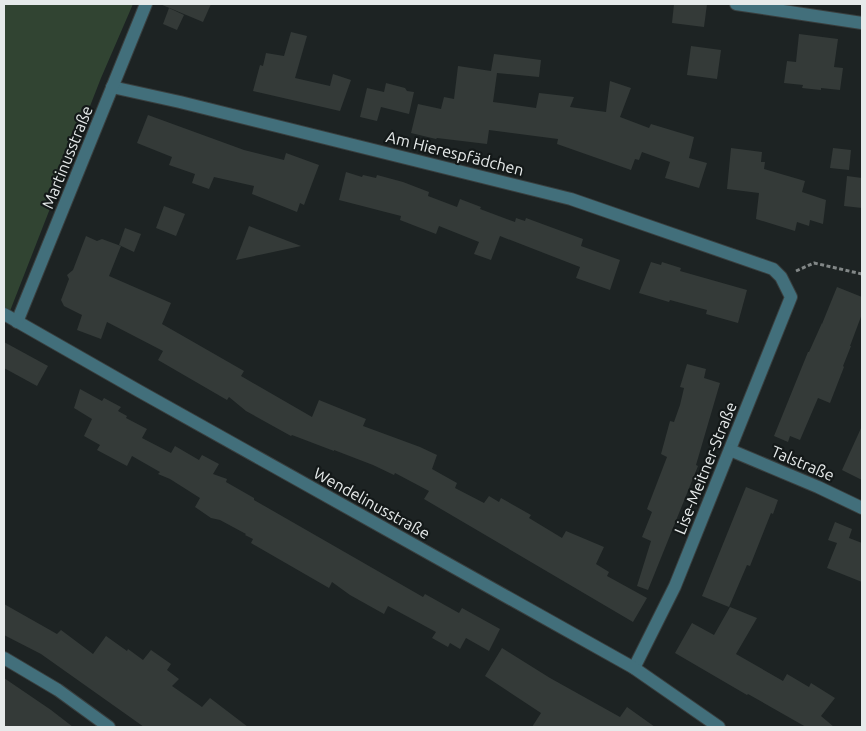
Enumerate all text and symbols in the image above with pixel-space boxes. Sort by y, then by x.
street label: Martinusstraße [38,103,96,211]
street label: Am Hierespfädchen [384,127,526,179]
street label: Lise-Meitner-Straße [670,399,740,537]
street label: Talstraße [769,442,837,484]
street label: Wendelinusstraße [311,464,433,542]

